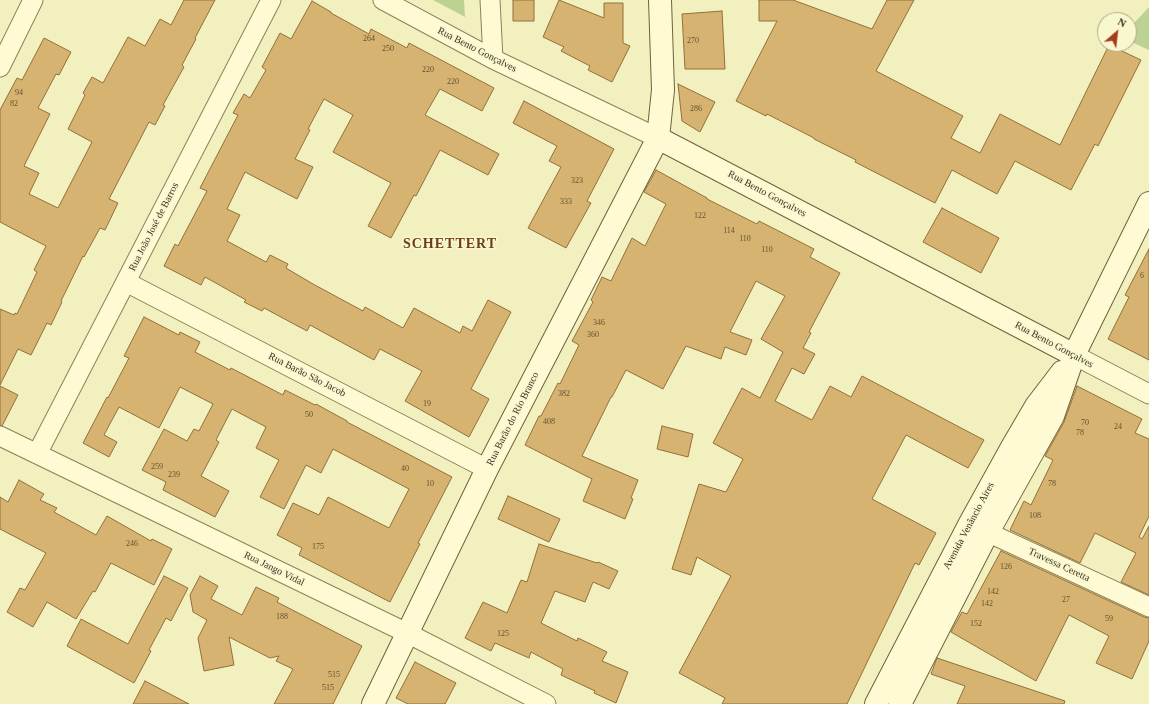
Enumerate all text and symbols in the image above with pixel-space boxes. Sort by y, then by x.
north arrow [1097,12,1137,52]
text: N [1116,15,1128,29]
street label: Rua Bento Gonçalves [435,25,519,75]
house number: 264 [363,34,375,44]
house number: 270 [687,36,699,46]
house number: 250 [382,44,394,54]
house number: 220 [422,65,434,75]
house number: 220 [447,77,459,87]
house number: 94 [15,88,23,98]
house number: 82 [10,99,18,109]
house number: 286 [690,104,702,114]
street label: Rua Bento Gonçalves [726,168,808,220]
house number: 323 [571,176,583,186]
street label: Rua João José de Barros [126,181,182,273]
house number: 333 [560,197,572,207]
house number: 122 [694,211,706,221]
house number: 114 [723,226,735,236]
house number: 110 [739,234,751,244]
district label: SCHETTERT [403,236,497,252]
house number: 110 [761,245,773,255]
house number: 6 [1140,271,1144,281]
house number: 346 [593,318,605,328]
street label: Rua Bento Gonçalves [1013,319,1095,371]
house number: 360 [587,330,599,340]
street label: Rua Barão São Jacob [266,350,348,400]
street label: Rua Barão do Rio Branco [484,370,542,468]
house number: 382 [558,389,570,399]
house number: 19 [423,399,431,409]
house number: 50 [305,410,313,420]
house number: 408 [543,417,555,427]
house number: 70 [1081,418,1089,428]
house number: 24 [1114,422,1122,432]
house number: 78 [1076,428,1084,438]
house number: 259 [151,462,163,472]
house number: 40 [401,464,409,474]
house number: 239 [168,470,180,480]
house number: 10 [426,479,434,489]
house number: 78 [1048,479,1056,489]
street label: Avenida Venâncio Aires [941,480,997,572]
house number: 108 [1029,511,1041,521]
house number: 246 [126,539,138,549]
house number: 175 [312,542,324,552]
street label: Travessa Ceretta [1026,545,1092,585]
street label: Rua Jango Vidal [242,549,306,589]
house number: 126 [1000,562,1012,572]
house number: 142 [987,587,999,597]
house number: 27 [1062,595,1070,605]
house number: 142 [981,599,993,609]
house number: 188 [276,612,288,622]
house number: 59 [1105,614,1113,624]
house number: 152 [970,619,982,629]
house number: 125 [497,629,509,639]
house number: 515 [328,670,340,680]
house number: 515 [322,683,334,693]

